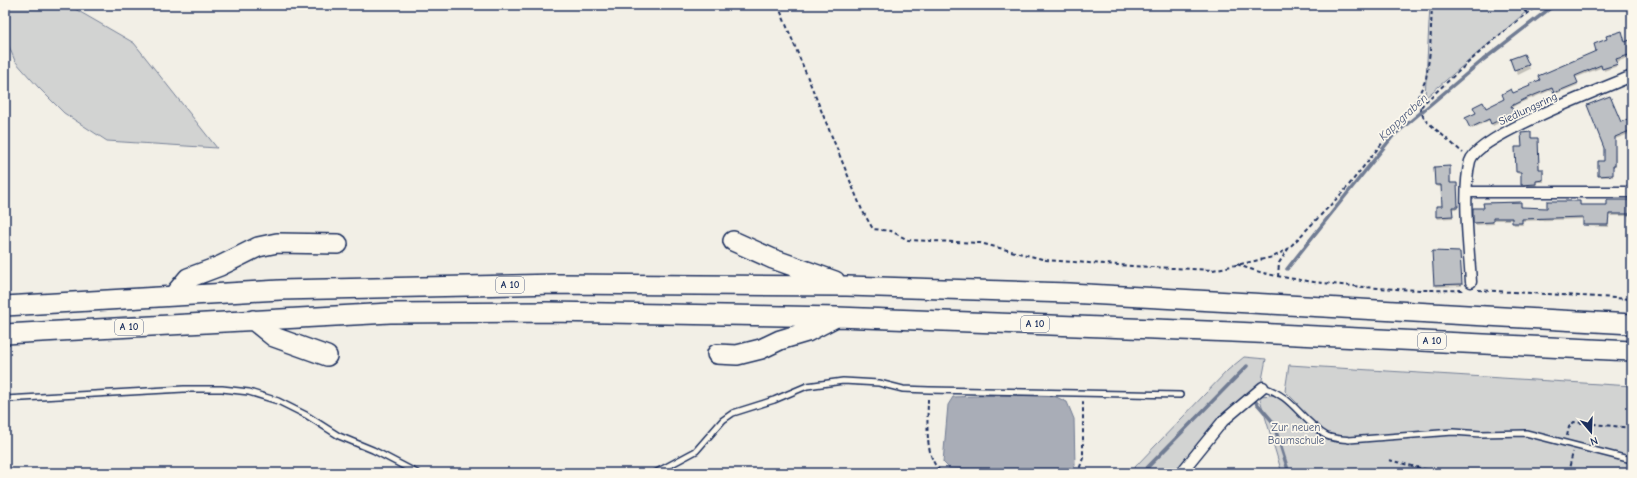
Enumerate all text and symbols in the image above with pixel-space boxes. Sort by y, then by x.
street label: Siedlungsring [1497,90,1559,128]
water label: Kappgraben [1376,91,1431,143]
road number: A 10 [496,277,524,293]
road number: A 10 [1021,316,1049,332]
road number: A 10 [115,319,143,335]
road number: A 10 [1418,333,1446,349]
north arrow [1571,412,1611,452]
park label: Zur neuen Baumschule [1268,421,1325,447]
text: N [1589,434,1600,448]

